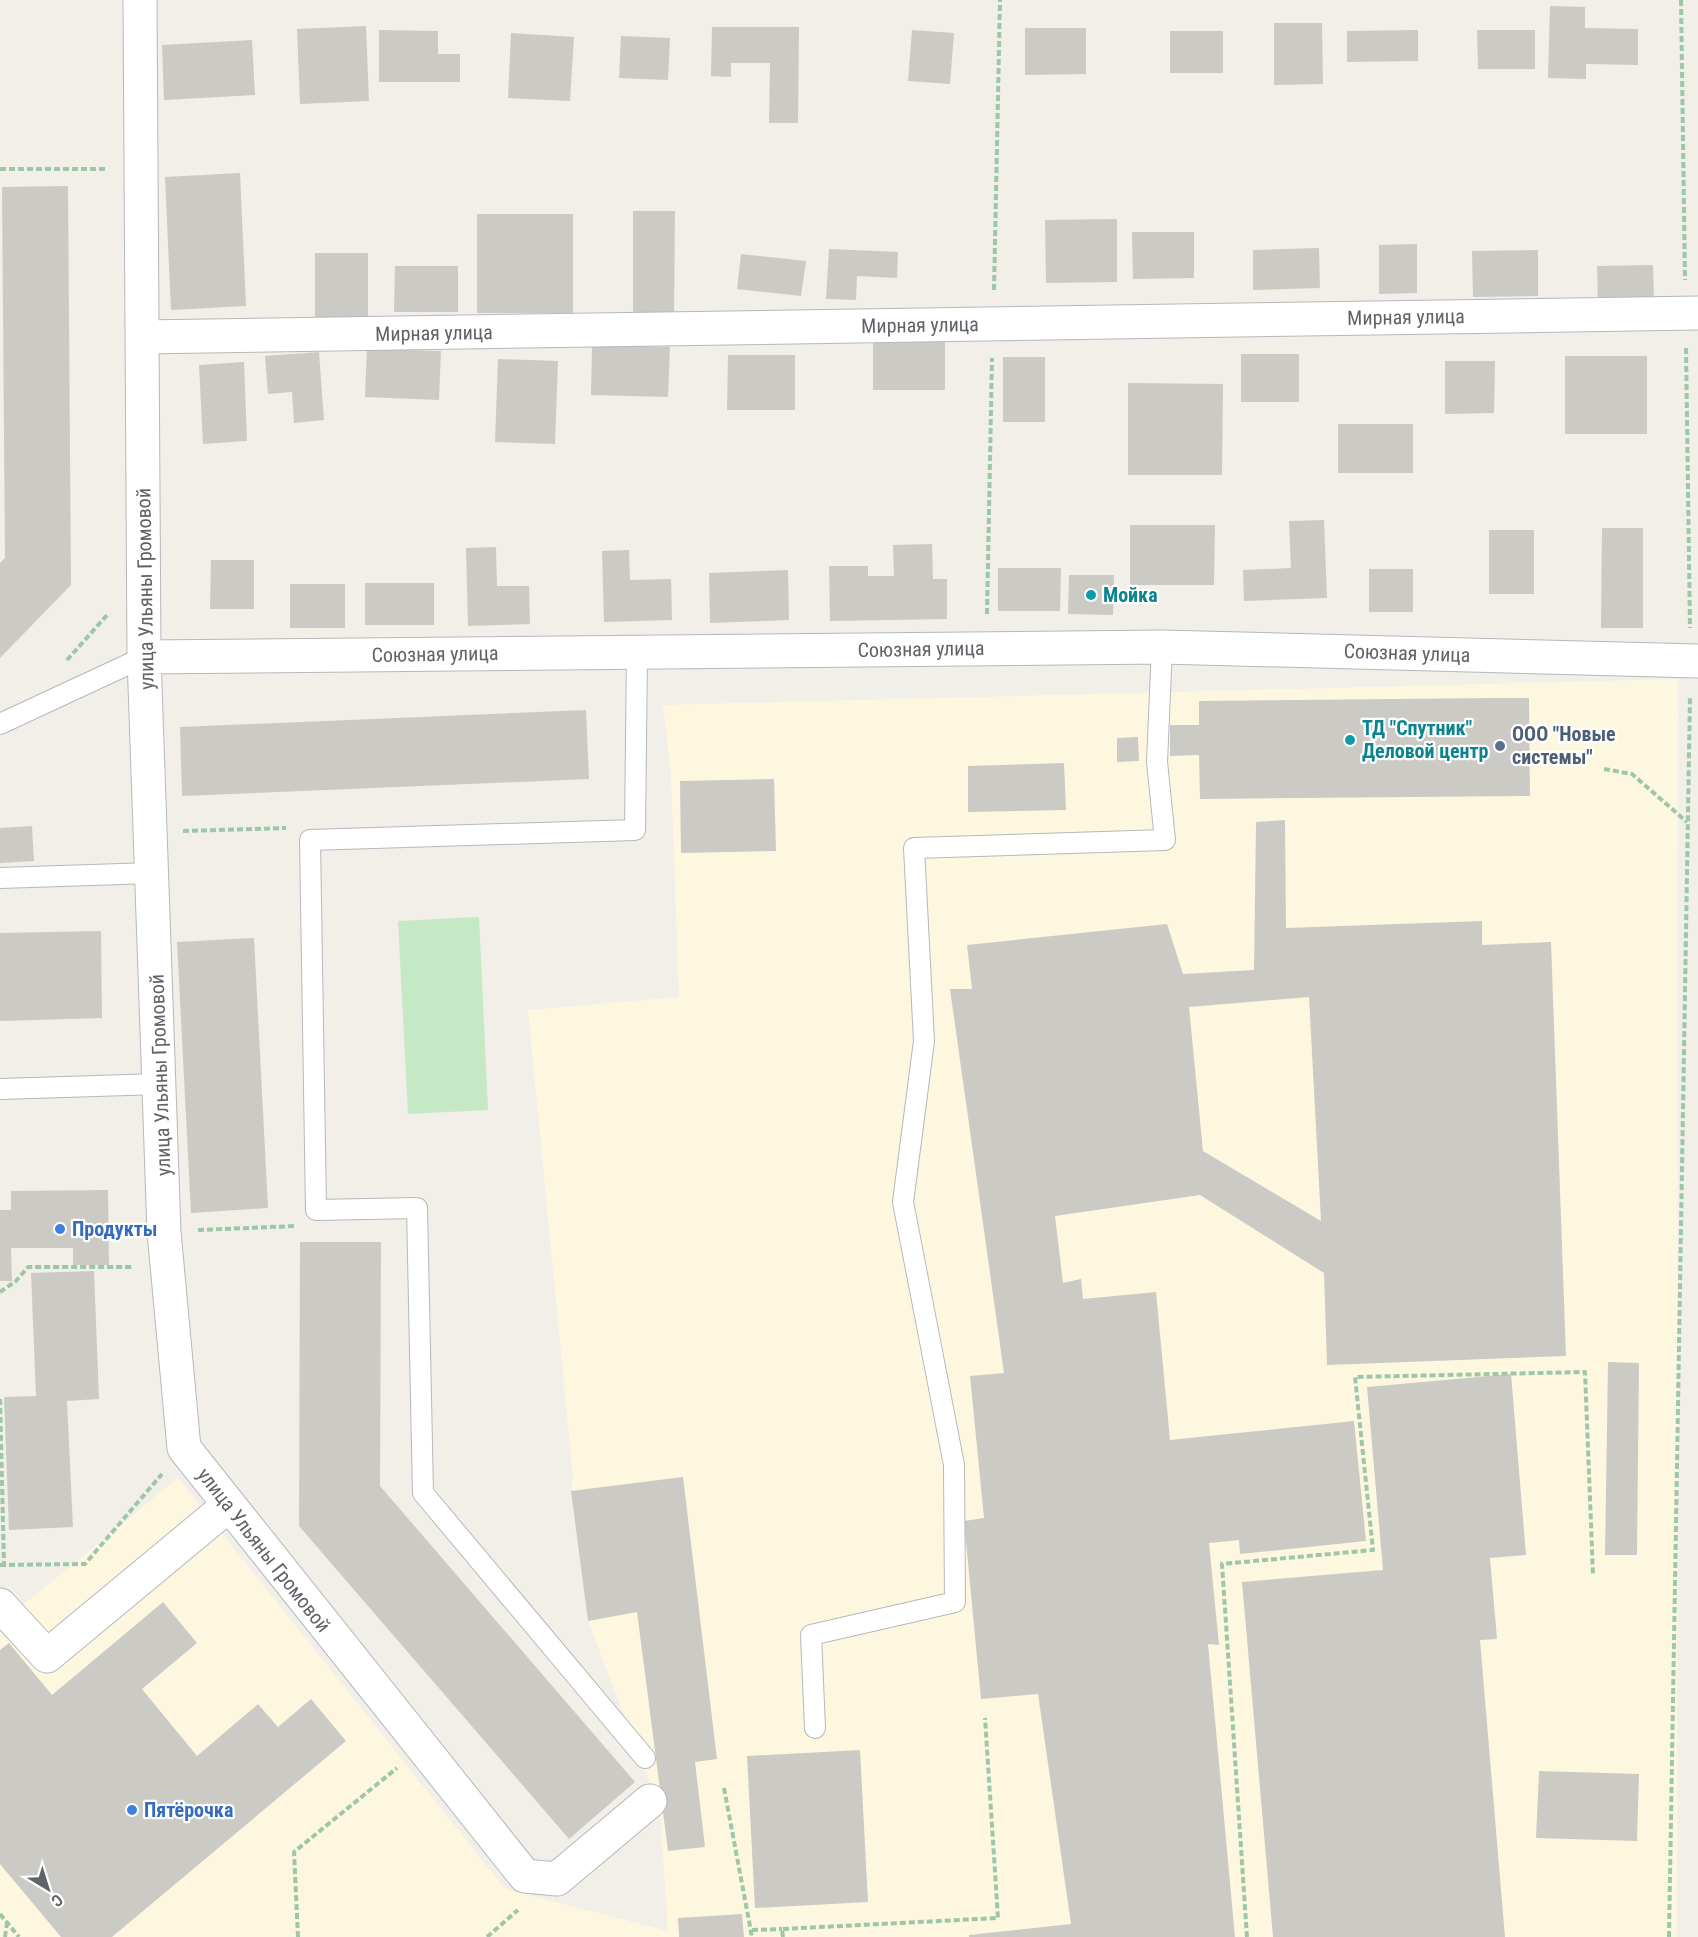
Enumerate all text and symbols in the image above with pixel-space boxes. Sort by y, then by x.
street label: Мирная улица [1347,304,1465,330]
street label: Мирная улица [861,312,979,338]
street label: Мирная улица [375,320,493,346]
street label: улица Ульяны Громовой [131,488,159,690]
place label: Мойка [1103,583,1158,607]
marker: Мойка [1084,588,1098,602]
street label: Союзная улица [857,636,985,662]
street label: Союзная улица [1343,639,1471,667]
street label: Союзная улица [371,641,499,667]
place label: ТД "Спутник" Деловой центр [1362,716,1489,763]
place label: ООО "Новые системы" [1512,722,1616,769]
marker: ТД "Спутник" Деловой центр [1343,733,1357,747]
marker: ООО "Новые системы" [1493,739,1507,753]
street label: улица Ульяны Громовой [144,974,176,1176]
place label: Продукты [72,1217,157,1241]
marker: Продукты [53,1222,67,1236]
street label: улица Ульяны Громовой [192,1463,336,1637]
place label: Пятёрочка [144,1798,233,1822]
marker: Пятёрочка [125,1803,139,1817]
north arrow [18,1859,78,1919]
text: С [47,1890,66,1911]

